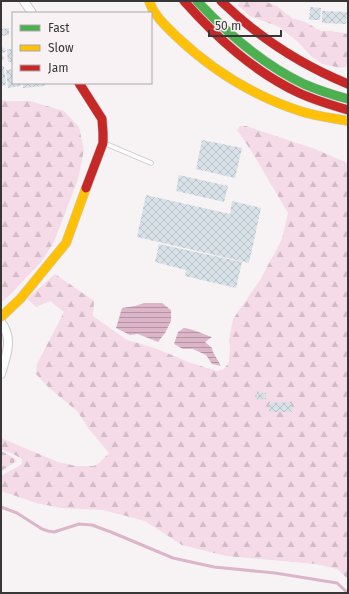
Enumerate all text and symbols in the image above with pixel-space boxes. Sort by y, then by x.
legend [12,12,152,84]
scale bar [209,12,281,38]
text: 50 m [215,19,241,33]
text: Fast [48,21,70,35]
text: Slow [48,41,74,55]
text: Jam [48,61,68,75]

